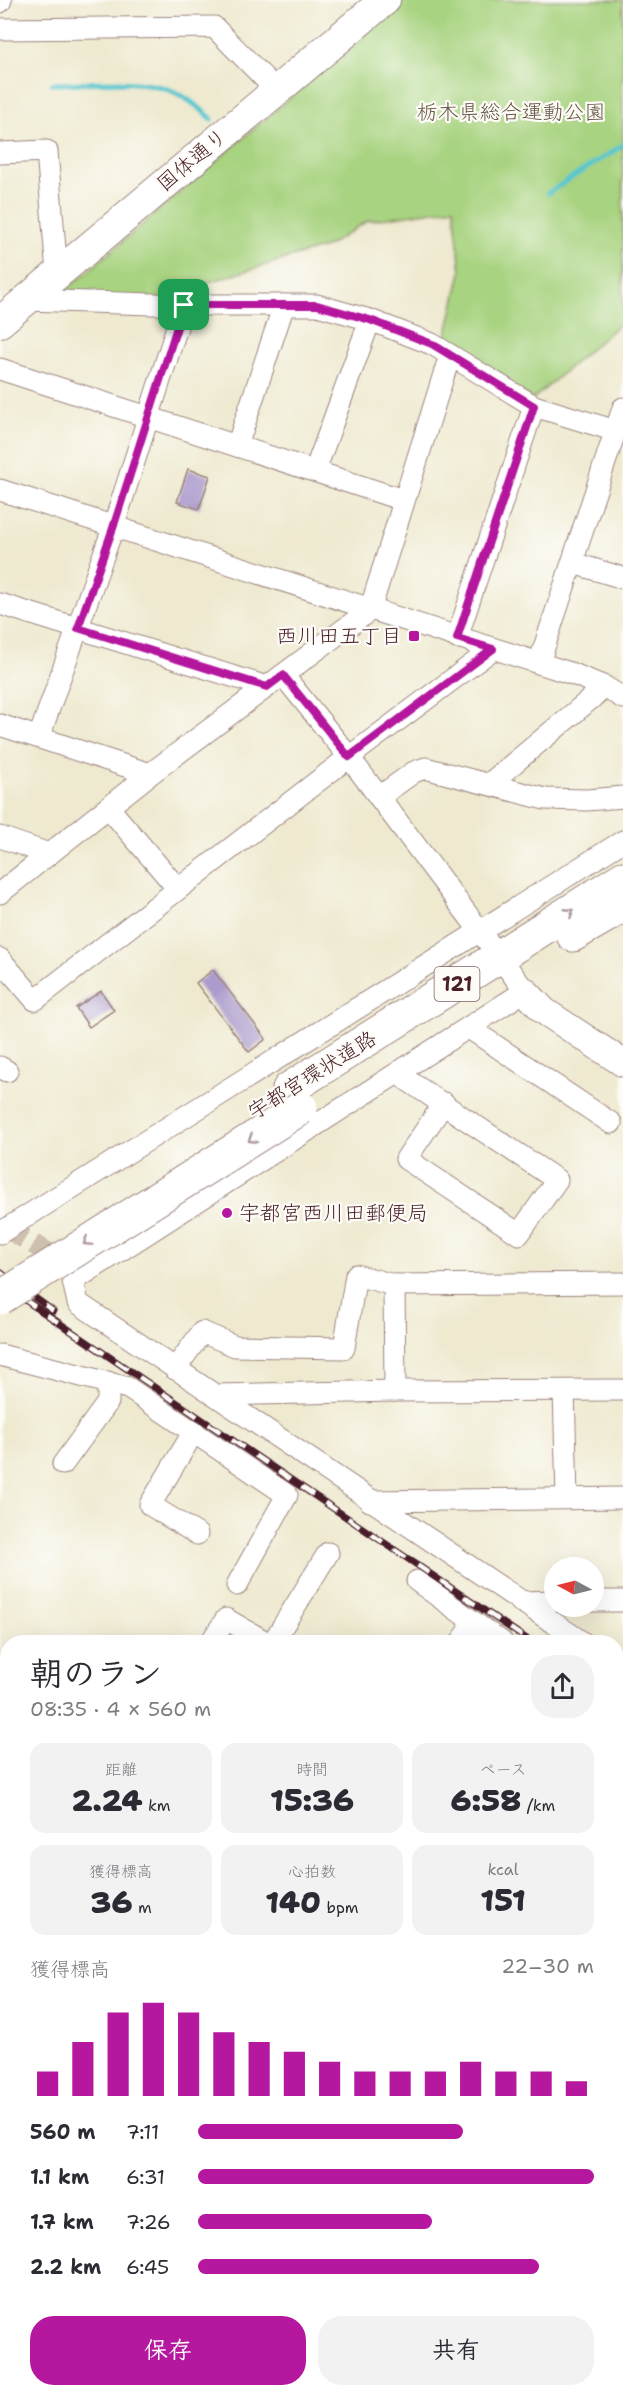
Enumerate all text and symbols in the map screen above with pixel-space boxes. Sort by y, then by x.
park label: 栃木県総合運動公園 [417,98,606,126]
street label: 国体通り [151,122,233,198]
pin [158,279,209,330]
icon: arrive [167,288,200,321]
place label: 西川田五丁目 [276,622,402,650]
marker: 西川田五丁目 [407,629,421,643]
one-way arrow [563,908,574,919]
road number: 121 [434,967,480,1001]
street label: 宇都宮環状道路 [242,1024,382,1126]
one-way arrow [248,1131,258,1143]
place label: 宇都宮西川田郵便局 [239,1199,428,1227]
marker: 宇都宮西川田郵便局 [220,1206,234,1220]
one-way arrow [82,1235,93,1246]
north arrow [544,1557,604,1617]
map controls [544,1557,604,1617]
text: 朝のラン [30,1651,162,1696]
button: share [531,1655,594,1718]
text: 08:35 · 4 × 560 m [30,1696,211,1722]
text: 距離 [105,1759,137,1780]
text: 時間 [296,1759,328,1780]
text: ペース [479,1759,527,1780]
text: 2.24 [71,1780,142,1821]
text: 15:36 [270,1780,354,1821]
text: 6:58 [451,1780,521,1821]
text: km [142,1795,171,1816]
text: /km [521,1795,555,1816]
text: kcal [487,1859,519,1880]
text: 獲得標高 [89,1861,153,1882]
text: 心拍数 [288,1861,336,1882]
text: 151 [480,1880,526,1921]
text: 36 [90,1882,133,1923]
text: 140 [265,1882,321,1923]
text: m [133,1897,152,1918]
text: bpm [321,1897,359,1918]
text: 22–30 m [501,1953,594,1979]
text: 獲得標高 [30,1956,110,1982]
text: 560 m [30,2119,96,2145]
text: 7:11 [126,2119,159,2145]
text: 1.1 km [30,2164,89,2190]
text: 6:31 [126,2164,165,2190]
text: 1.7 km [30,2209,94,2235]
text: 7:26 [126,2209,171,2235]
text: 2.2 km [30,2254,101,2280]
text: 6:45 [126,2254,169,2280]
button: 保存 [30,2316,306,2385]
button: 共有 [318,2316,594,2385]

